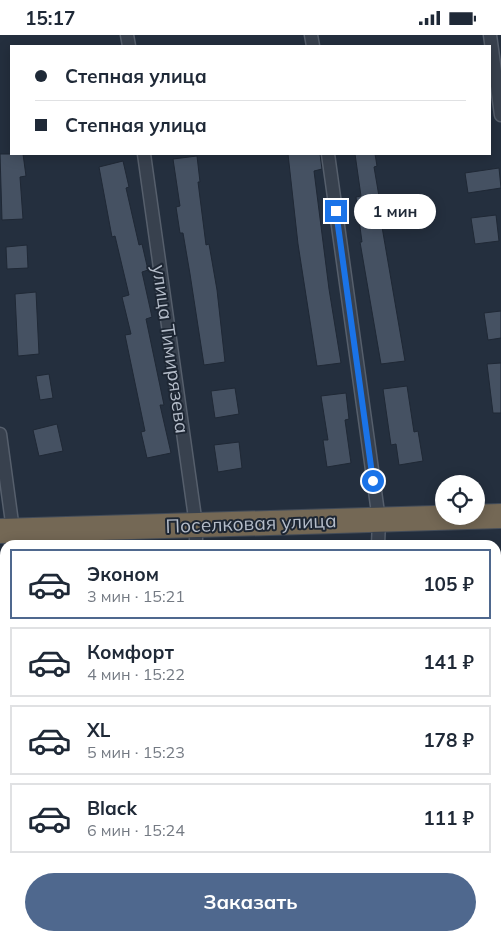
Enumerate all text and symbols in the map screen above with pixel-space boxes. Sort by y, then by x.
text: 15:17 [25,6,75,30]
text: Степная улица [65,64,207,88]
text: Степная улица [65,113,207,137]
callout: 1 мин [354,193,436,229]
route end [325,200,347,222]
text: 1 мин [373,201,417,221]
street label: улица Тимирязева [147,263,195,435]
route start [362,470,384,492]
map controls [435,475,485,525]
button: locate [435,475,485,525]
street label: Поселковая улица [165,508,337,538]
icon: car [27,562,72,607]
text: Эконом [87,562,159,586]
text: 105 ₽ [423,572,474,596]
text: 3 мин · 15:21 [87,586,185,606]
icon: car [27,640,72,685]
text: Комфорт [87,640,174,664]
text: 141 ₽ [423,650,474,674]
text: 4 мин · 15:22 [87,664,185,684]
icon: car [27,718,72,763]
text: XL [87,718,110,742]
text: 178 ₽ [423,728,474,752]
text: 5 мин · 15:23 [87,742,185,762]
icon: car [27,796,72,841]
text: Black [87,796,137,820]
text: 111 ₽ [423,806,474,830]
text: 6 мин · 15:24 [87,820,185,840]
button: Заказать [25,873,476,931]

